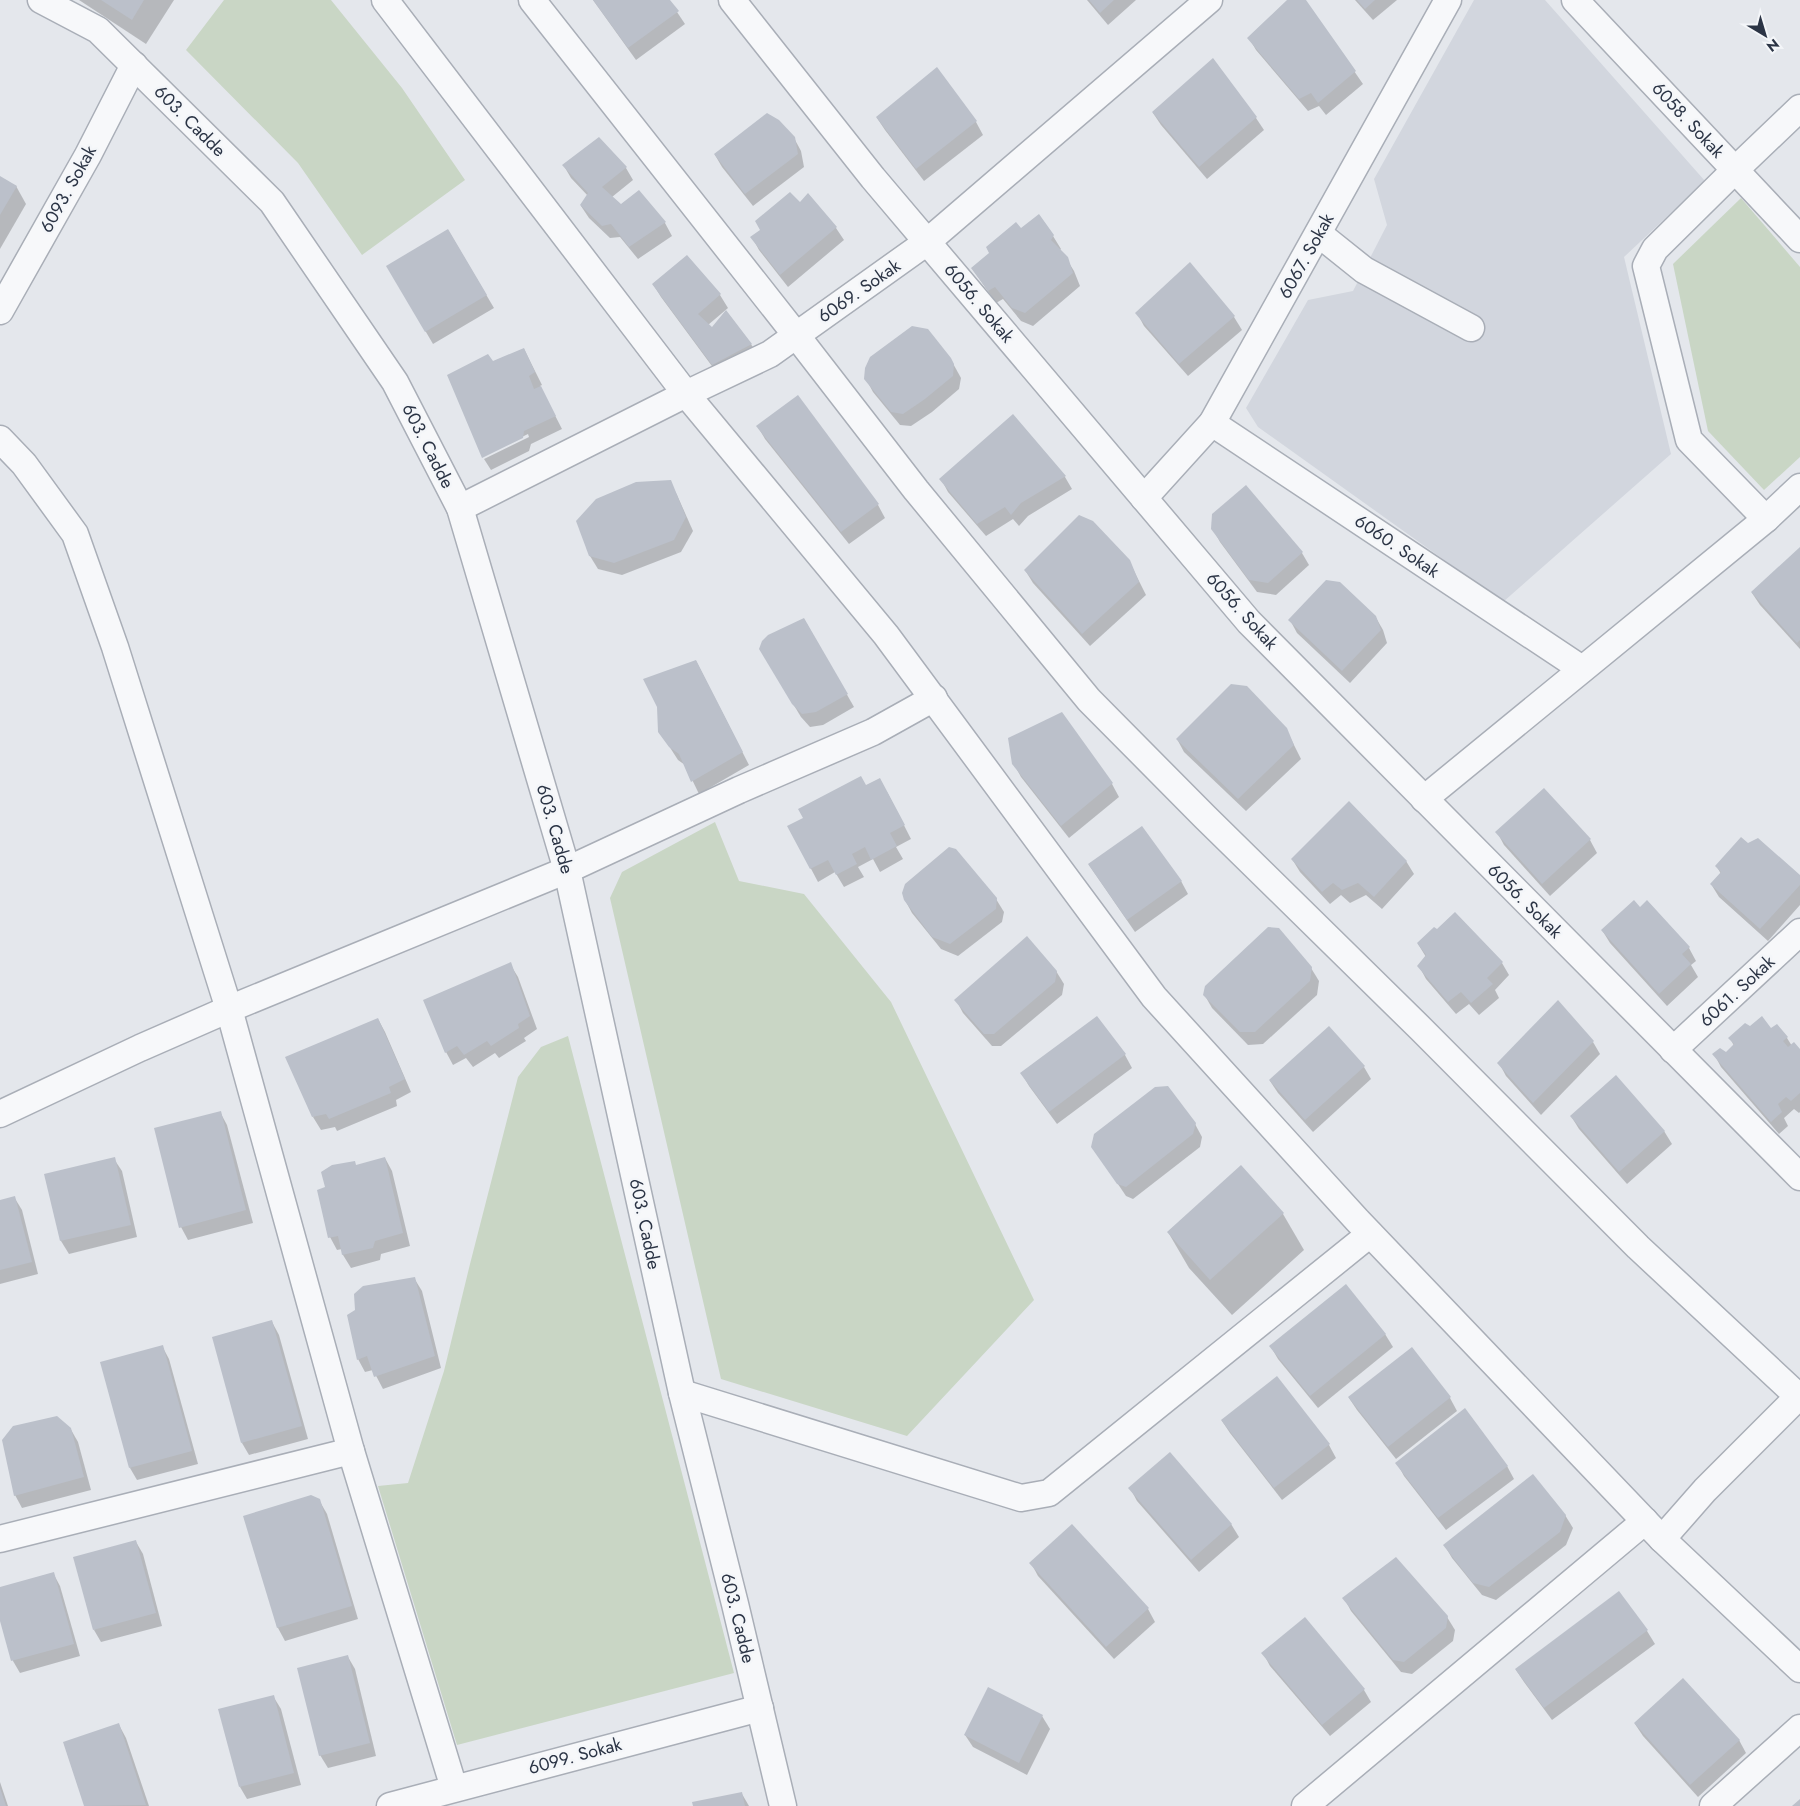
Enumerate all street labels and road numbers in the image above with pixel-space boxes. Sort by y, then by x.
street label: 6058. Sokak [1646,76,1730,164]
street label: 603. Cadde [148,79,232,163]
street label: 6093. Sokak [33,141,103,237]
street label: 6067. Sokak [1272,208,1340,303]
street label: 6069. Sokak [812,253,906,329]
street label: 6056. Sokak [938,258,1020,348]
street label: 603. Cadde [395,399,461,493]
street label: 6060. Sokak [1349,508,1445,584]
street label: 6056. Sokak [1200,566,1284,656]
street label: 603. Cadde [530,781,580,877]
street label: 6056. Sokak [1482,858,1568,944]
street label: 6061. Sokak [1694,949,1781,1033]
street label: 603. Cadde [623,1176,667,1272]
street label: 603. Cadde [714,1570,762,1666]
street label: 6099. Sokak [525,1731,625,1781]

